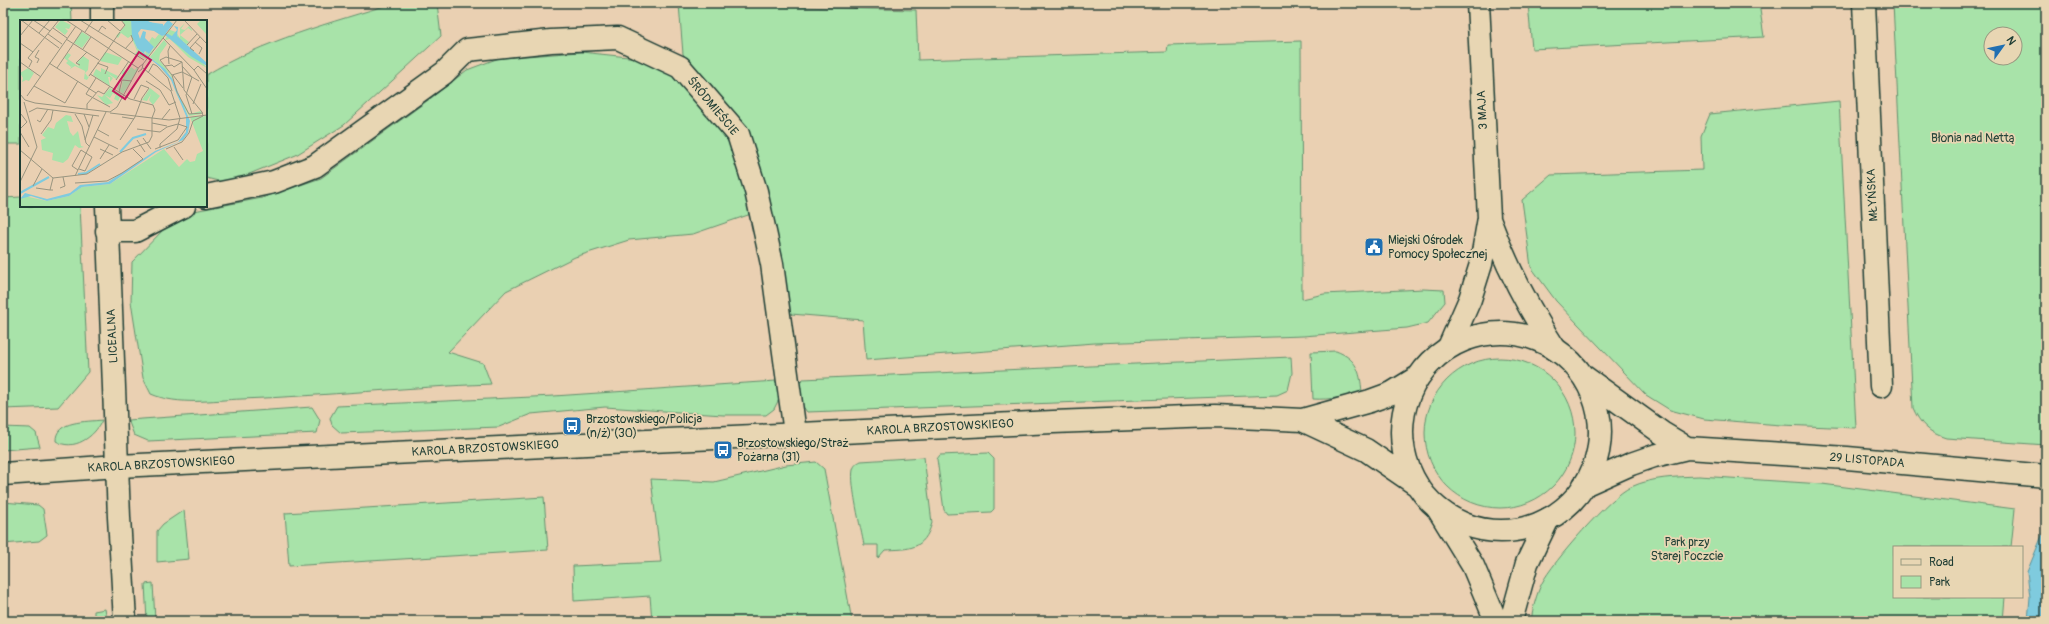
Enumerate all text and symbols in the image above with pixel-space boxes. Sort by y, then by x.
inset map [20,20,207,207]
north arrow [1983,26,2023,66]
text: N [2003,34,2019,48]
street label: ŚRÓDMIEŚCIE [684,73,742,139]
street label: 3 MAJA [1474,90,1491,130]
park label: Błonia nad Nettą [1931,131,2015,146]
street label: MŁYŃSKA [1863,168,1881,222]
place label: Miejski Ośrodek Pomocy Społecznej [1388,233,1488,262]
public building icon: Miejski Ośrodek Pomocy Społecznej [1363,236,1385,258]
street label: LICEALNA [104,308,121,363]
place label: Brzostowskiego/Policja (n/ż) (30) [586,412,703,441]
bus stop icon: Brzostowskiego/Policja (n/ż) (30) [561,415,583,437]
street label: KAROLA BRZOSTOWSKIEGO [866,416,1014,439]
place label: Brzostowskiego/Straż Pożarna (31) [737,436,849,465]
street label: KAROLA BRZOSTOWSKIEGO [411,437,559,460]
bus stop icon: Brzostowskiego/Straż Pożarna (31) [712,439,734,461]
street label: 29 LISTOPADA [1829,450,1905,471]
street label: KAROLA BRZOSTOWSKIEGO [87,453,235,476]
park label: Park przy Starej Poczcie [1651,535,1723,564]
legend [1893,546,2023,598]
text: Road [1929,555,1954,570]
text: Park [1929,575,1950,590]

